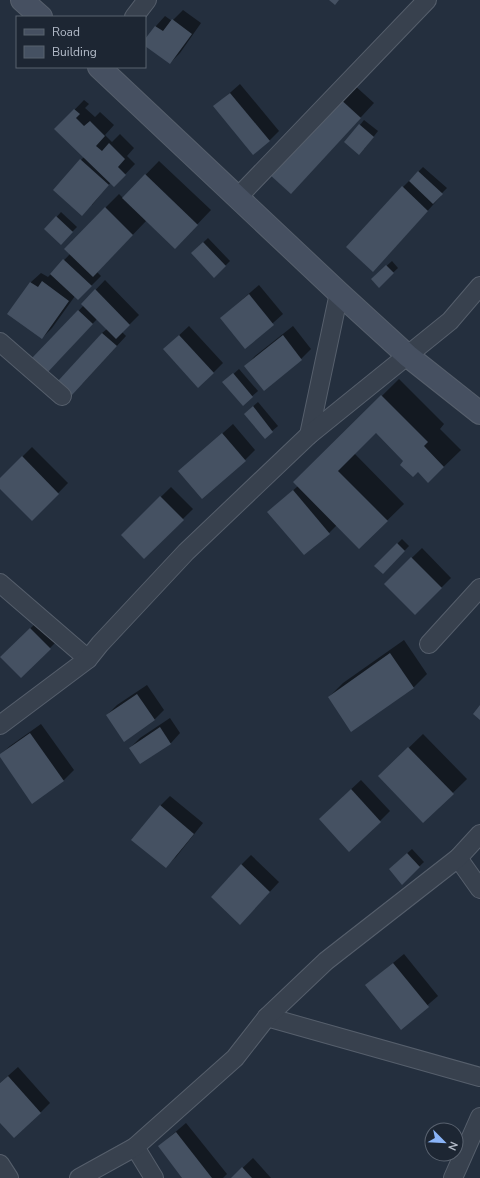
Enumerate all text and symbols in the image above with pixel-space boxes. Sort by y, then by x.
legend [16,16,146,68]
text: Road [52,24,80,40]
text: Building [52,44,97,60]
north arrow [424,1122,464,1162]
text: N [444,1139,461,1153]

